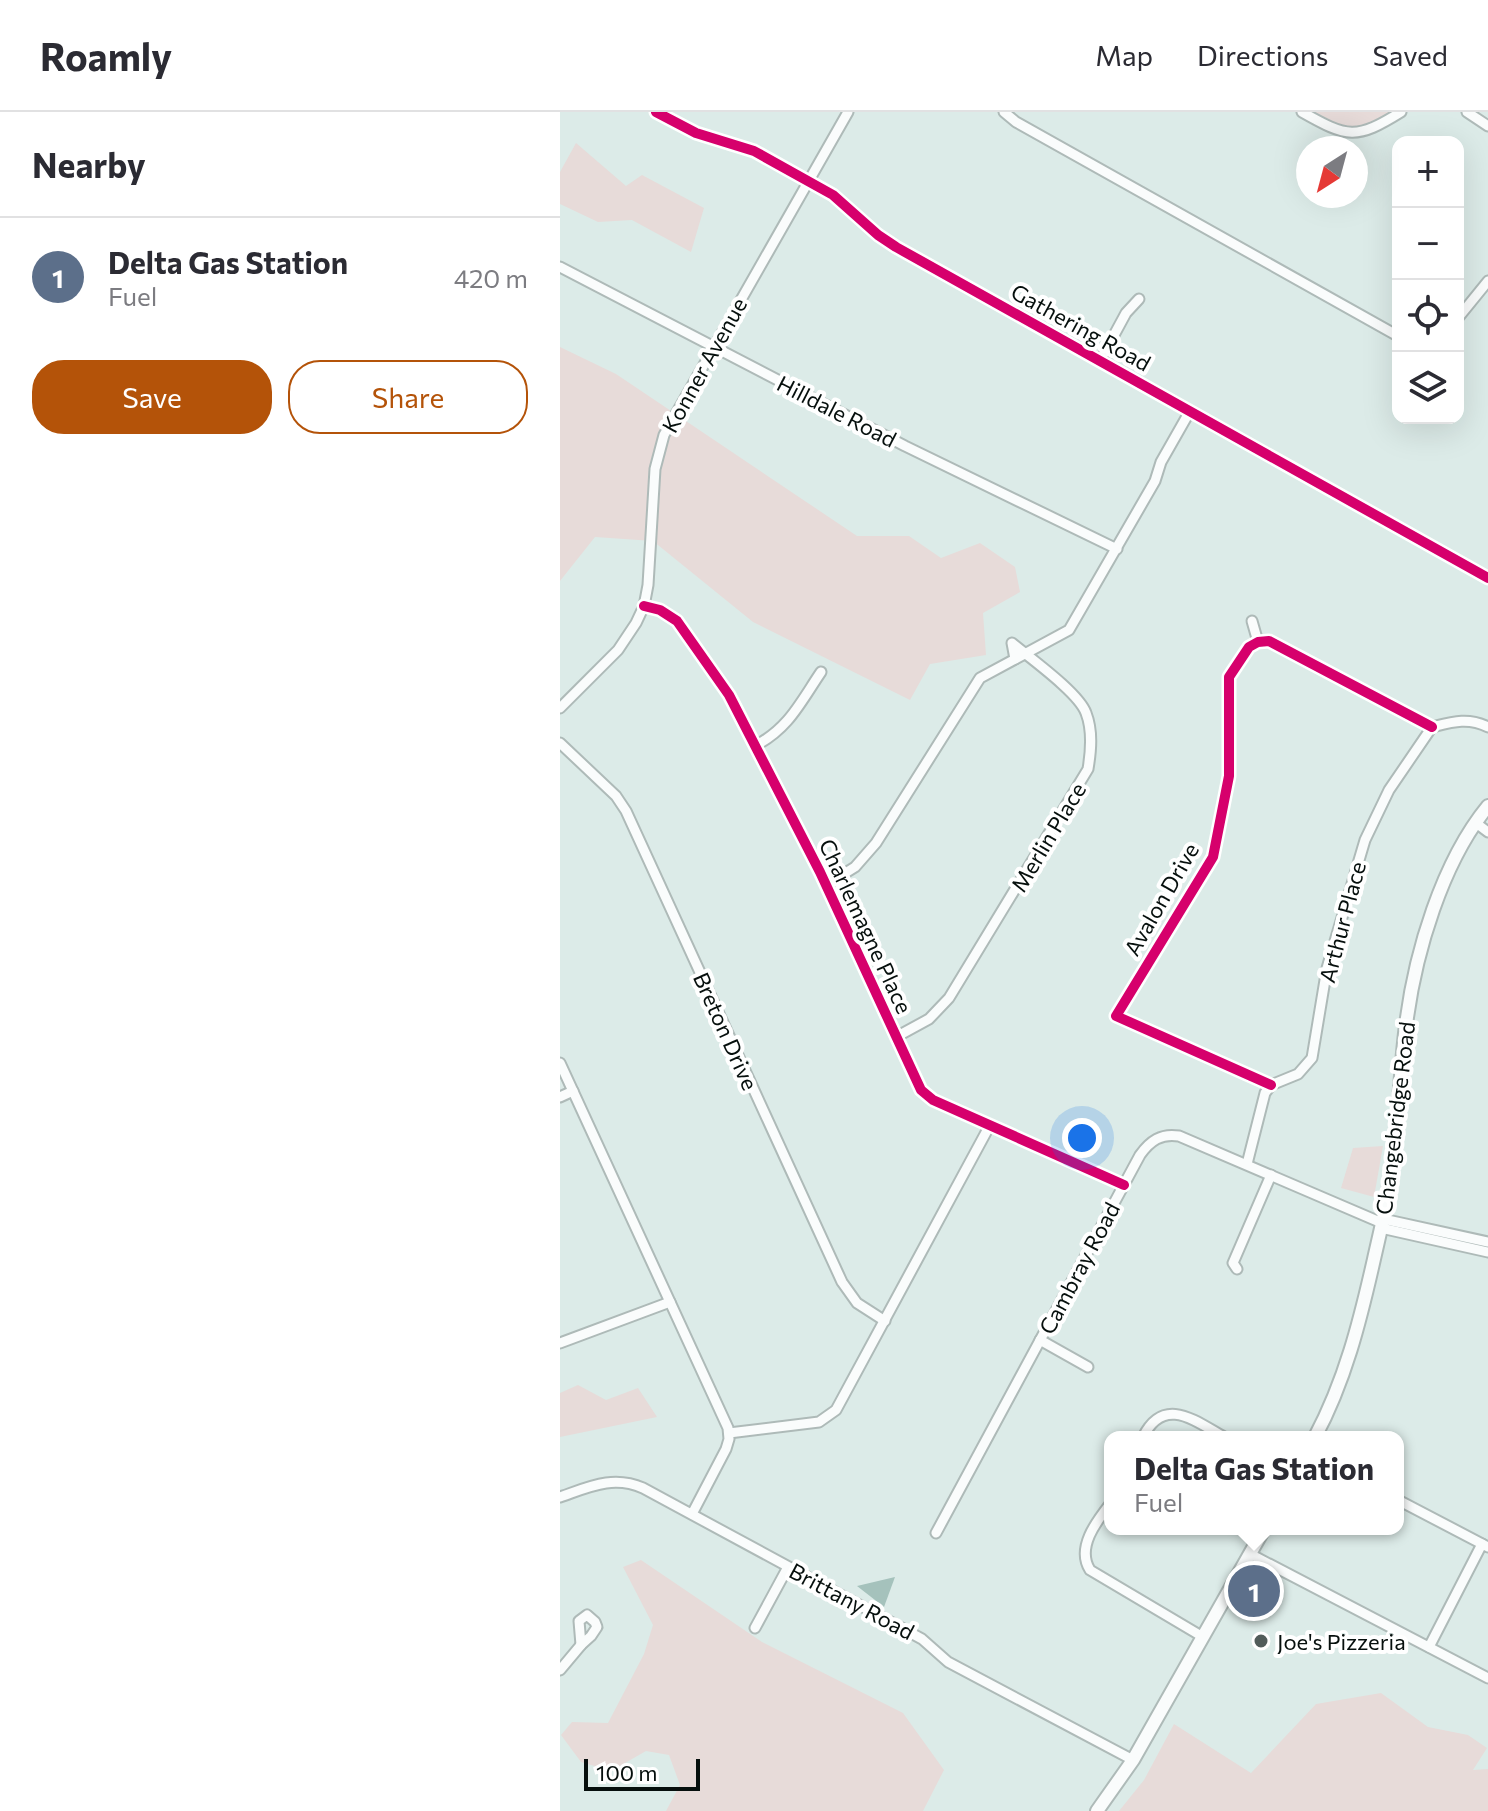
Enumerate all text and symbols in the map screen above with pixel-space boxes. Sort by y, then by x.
text: Roamly [40,32,172,79]
text: Map [1095,38,1153,72]
text: Directions [1197,38,1328,72]
text: Saved [1372,38,1448,72]
north arrow [1296,136,1368,208]
map controls [1392,136,1464,424]
button: + [1392,136,1464,208]
text: Nearby [32,143,146,185]
button: − [1392,208,1464,280]
text: Delta Gas Station [108,243,348,280]
text: 1 [52,262,64,293]
text: 420 m [454,262,528,293]
street label: Gathering Road [1006,278,1156,376]
text: Fuel [108,280,157,311]
button: locate [1392,280,1464,352]
street label: Konner Avenue [656,293,752,437]
button: layers [1392,352,1464,424]
button: Save [32,360,272,434]
button: Share [288,360,528,434]
street label: Hilldale Road [773,369,901,453]
street label: Merlin Place [1005,777,1091,897]
street label: Charlemagne Place [814,834,918,1018]
street label: Avalon Drive [1118,838,1204,960]
street label: Arthur Place [1313,858,1371,986]
street label: Breton Drive [688,968,764,1094]
street label: Changebridge Road [1370,1020,1420,1216]
your location [1062,1118,1102,1158]
street label: Cambray Road [1033,1197,1125,1339]
popup [1104,1431,1404,1535]
text: Delta Gas Station [1134,1449,1374,1486]
text: Fuel [1134,1486,1183,1517]
street label: Brittany Road [785,1557,919,1645]
pin: 1 [1228,1561,1280,1621]
place label: Joe's Pizzeria [1277,1628,1406,1655]
marker: Joe's Pizzeria [1252,1632,1270,1650]
scale bar [584,1755,700,1791]
text: 100 m [596,1759,658,1786]

